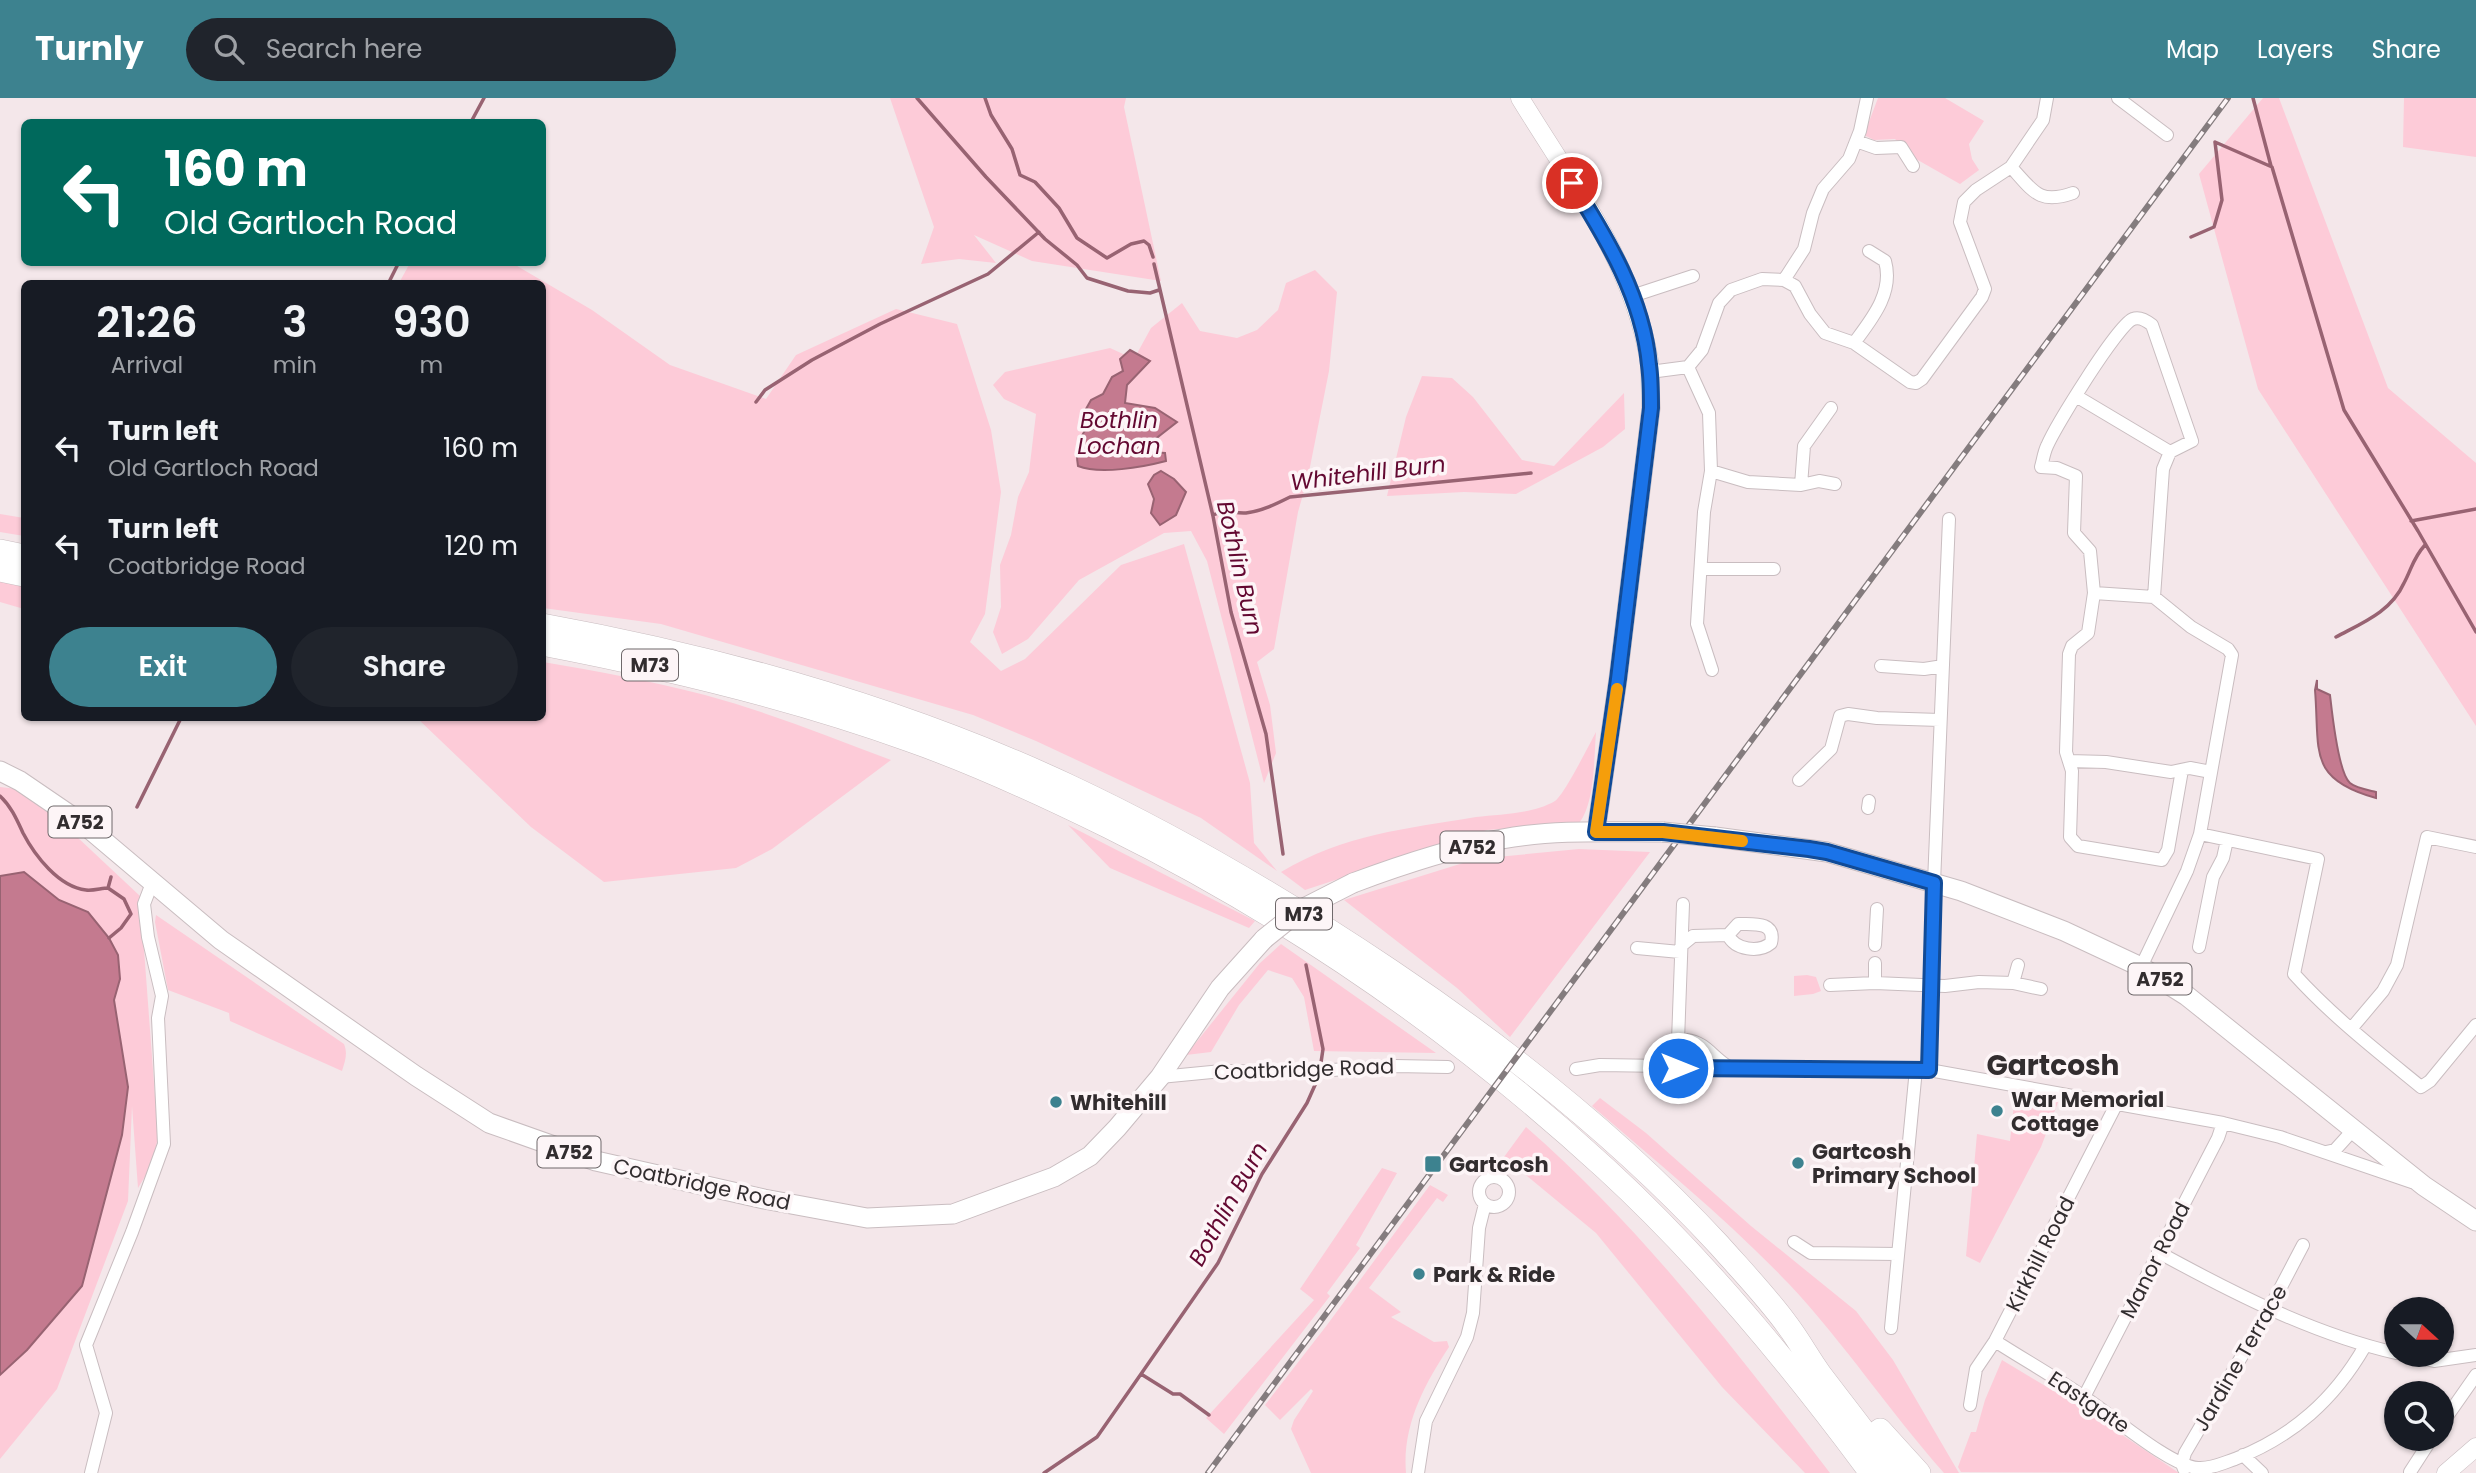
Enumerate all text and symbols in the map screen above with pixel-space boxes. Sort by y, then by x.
search box [186,18,676,81]
text: Turnly [35,25,144,72]
icon: search [210,30,248,68]
text: Search here [266,31,422,67]
text: Map [2166,33,2219,66]
text: Layers [2257,33,2333,66]
text: Share [2371,33,2441,66]
text: 160 m [164,135,308,203]
icon: left [49,147,140,238]
pin [1542,153,1602,213]
icon: arrive [1553,164,1591,202]
text: Old Gartloch Road [164,200,457,245]
text: 21:26 [96,293,198,352]
text: 3 [282,293,307,352]
text: 930 [392,293,471,352]
text: Arrival [111,349,183,381]
text: min [273,349,317,381]
text: m [420,349,443,381]
water label: Bothlin Lochan [1077,404,1161,462]
text: Turn left [108,413,219,449]
icon: left [49,429,87,467]
text: 160 m [443,430,518,466]
water label: Whitehill Burn [1289,448,1447,498]
text: Old Gartloch Road [108,452,319,484]
water label: Bothlin Burn [1209,498,1271,638]
text: Turn left [108,511,219,547]
icon: left [49,527,87,565]
text: 120 m [445,528,518,564]
text: Coatbridge Road [108,550,305,582]
button: Exit [49,627,277,707]
button: Share [291,627,518,707]
road number: M73 [622,650,678,680]
road number: A752 [48,806,112,838]
road number: A752 [1440,832,1504,862]
road number: M73 [1276,898,1332,930]
road number: A752 [2128,964,2192,995]
position arrow [1641,1031,1715,1105]
district label: Gartcosh [1987,1046,2119,1085]
street label: Coatbridge Road [1213,1051,1395,1087]
place label: War Memorial Cottage [2011,1085,2164,1138]
place label: Whitehill [1070,1088,1167,1117]
marker: Whitehill [1048,1094,1064,1110]
marker: War Memorial Cottage [1989,1103,2005,1119]
road number: A752 [538,1136,600,1168]
water label: Bothlin Burn [1181,1136,1275,1272]
place label: Gartcosh Primary School [1812,1137,1976,1190]
place label: Gartcosh [1449,1150,1549,1179]
street label: Coatbridge Road [611,1151,793,1217]
marker: Gartcosh [1423,1154,1443,1174]
marker: Gartcosh Primary School [1790,1155,1806,1171]
street label: Kirkhill Road [1999,1191,2081,1317]
street label: Manor Road [2113,1197,2197,1323]
place label: Park & Ride [1433,1260,1555,1289]
marker: Park & Ride [1411,1266,1427,1282]
street label: Jardine Terrace [2186,1279,2294,1437]
north arrow [2384,1297,2454,1367]
map controls [2384,1297,2454,1451]
street label: Eastgate [2042,1364,2136,1440]
button: search [2384,1381,2454,1451]

